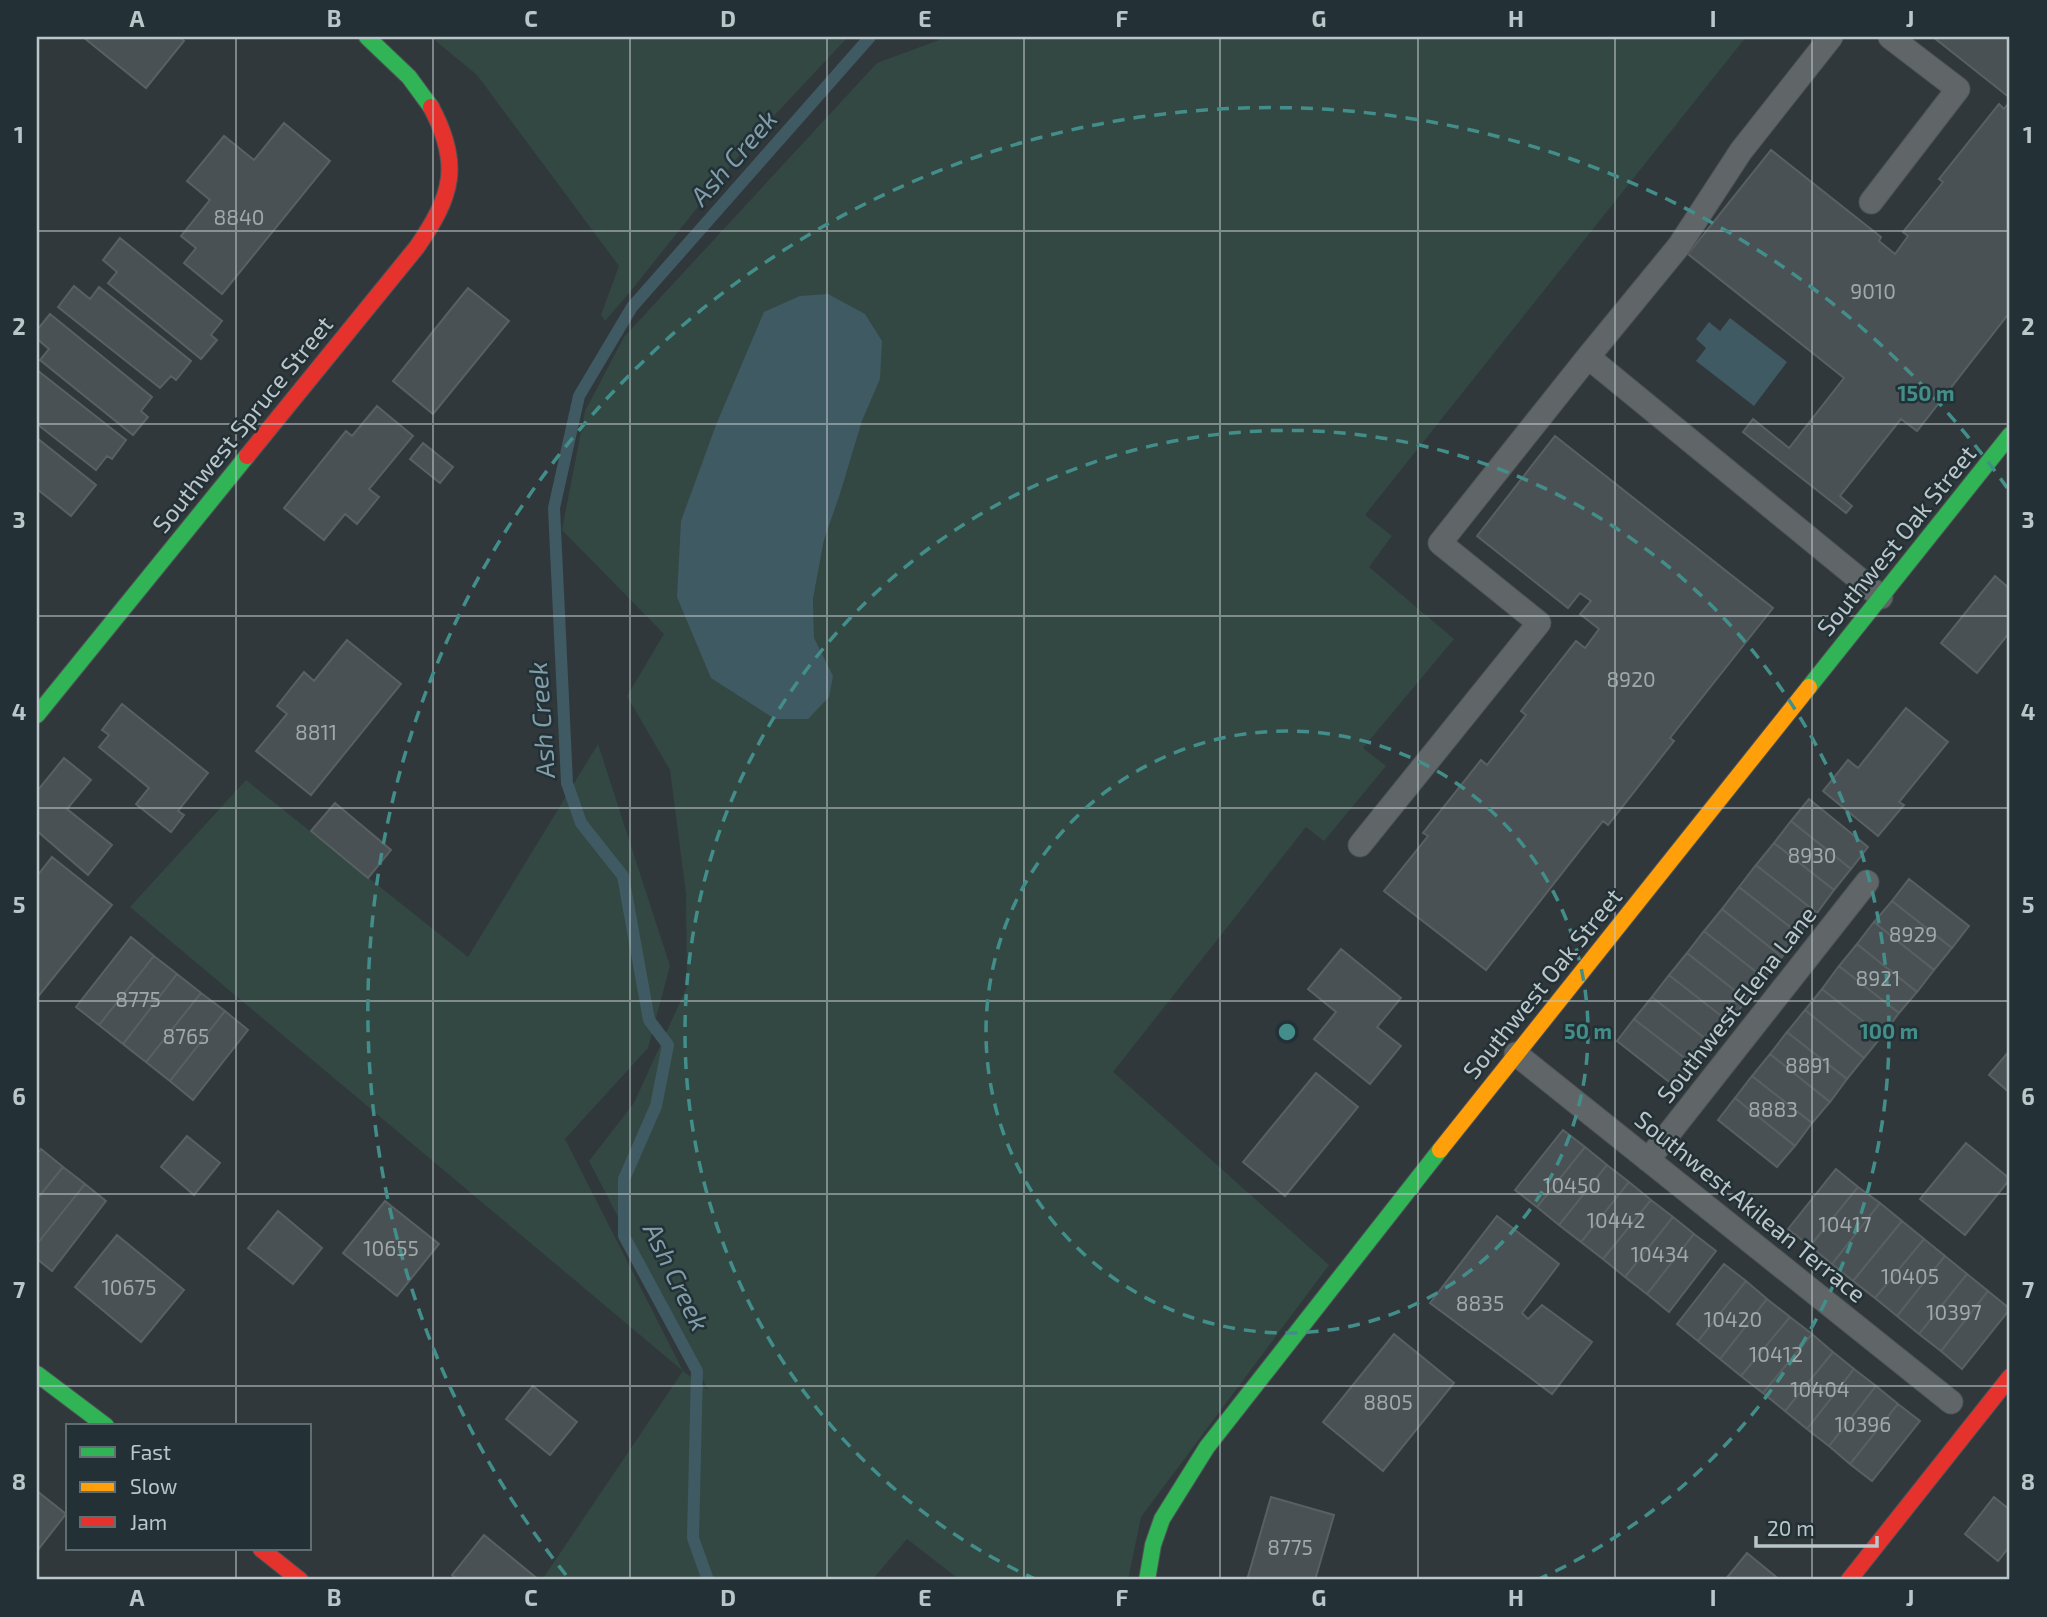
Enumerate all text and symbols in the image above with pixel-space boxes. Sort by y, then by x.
text: A [129,4,145,32]
text: B [327,4,341,32]
text: C [524,4,538,32]
text: D [720,4,736,32]
text: E [918,4,932,32]
text: F [1116,4,1129,32]
text: G [1312,4,1326,32]
text: H [1508,4,1524,32]
text: I [1710,4,1716,32]
text: J [1906,4,1914,32]
water label: Ash Creek [682,103,783,212]
text: 1 [14,120,24,148]
text: 1 [2023,120,2033,148]
house number: 8840 [213,204,265,229]
house number: 9010 [1850,278,1896,303]
street label: Southwest Spruce Street [146,310,338,538]
text: 2 [12,312,26,340]
text: 2 [2021,312,2035,340]
text: 150 m [1898,380,1954,405]
street label: Southwest Oak Street [1810,439,1981,641]
text: 3 [12,505,26,533]
text: 3 [2021,505,2035,533]
water label: Ash Creek [521,661,560,780]
house number: 8920 [1606,666,1656,691]
text: 4 [12,697,26,725]
text: 4 [2021,697,2035,725]
house number: 8811 [295,719,337,744]
house number: 8930 [1787,842,1837,867]
street label: Southwest Oak Street [1456,882,1627,1084]
text: 5 [13,890,25,918]
text: 5 [2022,890,2034,918]
street label: Southwest Elena Lane [1650,900,1822,1108]
house number: 8929 [1889,921,1937,946]
house number: 8921 [1856,965,1900,990]
house number: 8775 [115,986,161,1011]
text: 50 m [1564,1018,1612,1043]
text: 100 m [1860,1018,1918,1043]
centre of rings [1275,1020,1299,1044]
house number: 8765 [163,1023,209,1048]
house number: 8891 [1785,1052,1831,1077]
text: 6 [12,1082,26,1110]
text: 6 [2021,1082,2035,1110]
house number: 8883 [1748,1096,1798,1121]
street label: Southwest Akilean Terrace [1630,1104,1872,1308]
house number: 10450 [1543,1172,1601,1197]
house number: 10442 [1587,1207,1645,1232]
house number: 10417 [1818,1211,1872,1236]
water label: Ash Creek [637,1216,717,1335]
house number: 10655 [363,1235,419,1260]
house number: 10434 [1631,1241,1689,1266]
house number: 10405 [1881,1263,1939,1288]
house number: 10675 [101,1274,157,1299]
text: 7 [13,1275,25,1303]
text: 7 [2022,1275,2034,1303]
house number: 8835 [1456,1290,1504,1315]
house number: 10397 [1926,1299,1982,1324]
house number: 10420 [1704,1306,1762,1331]
house number: 10412 [1749,1341,1803,1366]
house number: 10404 [1790,1376,1850,1401]
house number: 8805 [1363,1389,1413,1414]
house number: 10396 [1835,1411,1891,1436]
legend [66,1424,312,1550]
text: Fast [130,1439,171,1464]
text: 8 [12,1467,26,1495]
text: 8 [2021,1467,2035,1495]
text: Slow [130,1473,177,1498]
scale bar [1756,1505,1877,1549]
text: Jam [130,1509,167,1534]
text: 20 m [1767,1515,1815,1540]
house number: 8775 [1267,1534,1313,1559]
text: A [129,1583,145,1611]
text: B [327,1583,341,1611]
text: C [524,1583,538,1611]
text: D [720,1583,736,1611]
text: E [918,1583,932,1611]
text: F [1116,1583,1129,1611]
text: G [1312,1583,1326,1611]
text: H [1508,1583,1524,1611]
text: I [1710,1583,1716,1611]
text: J [1906,1583,1914,1611]

